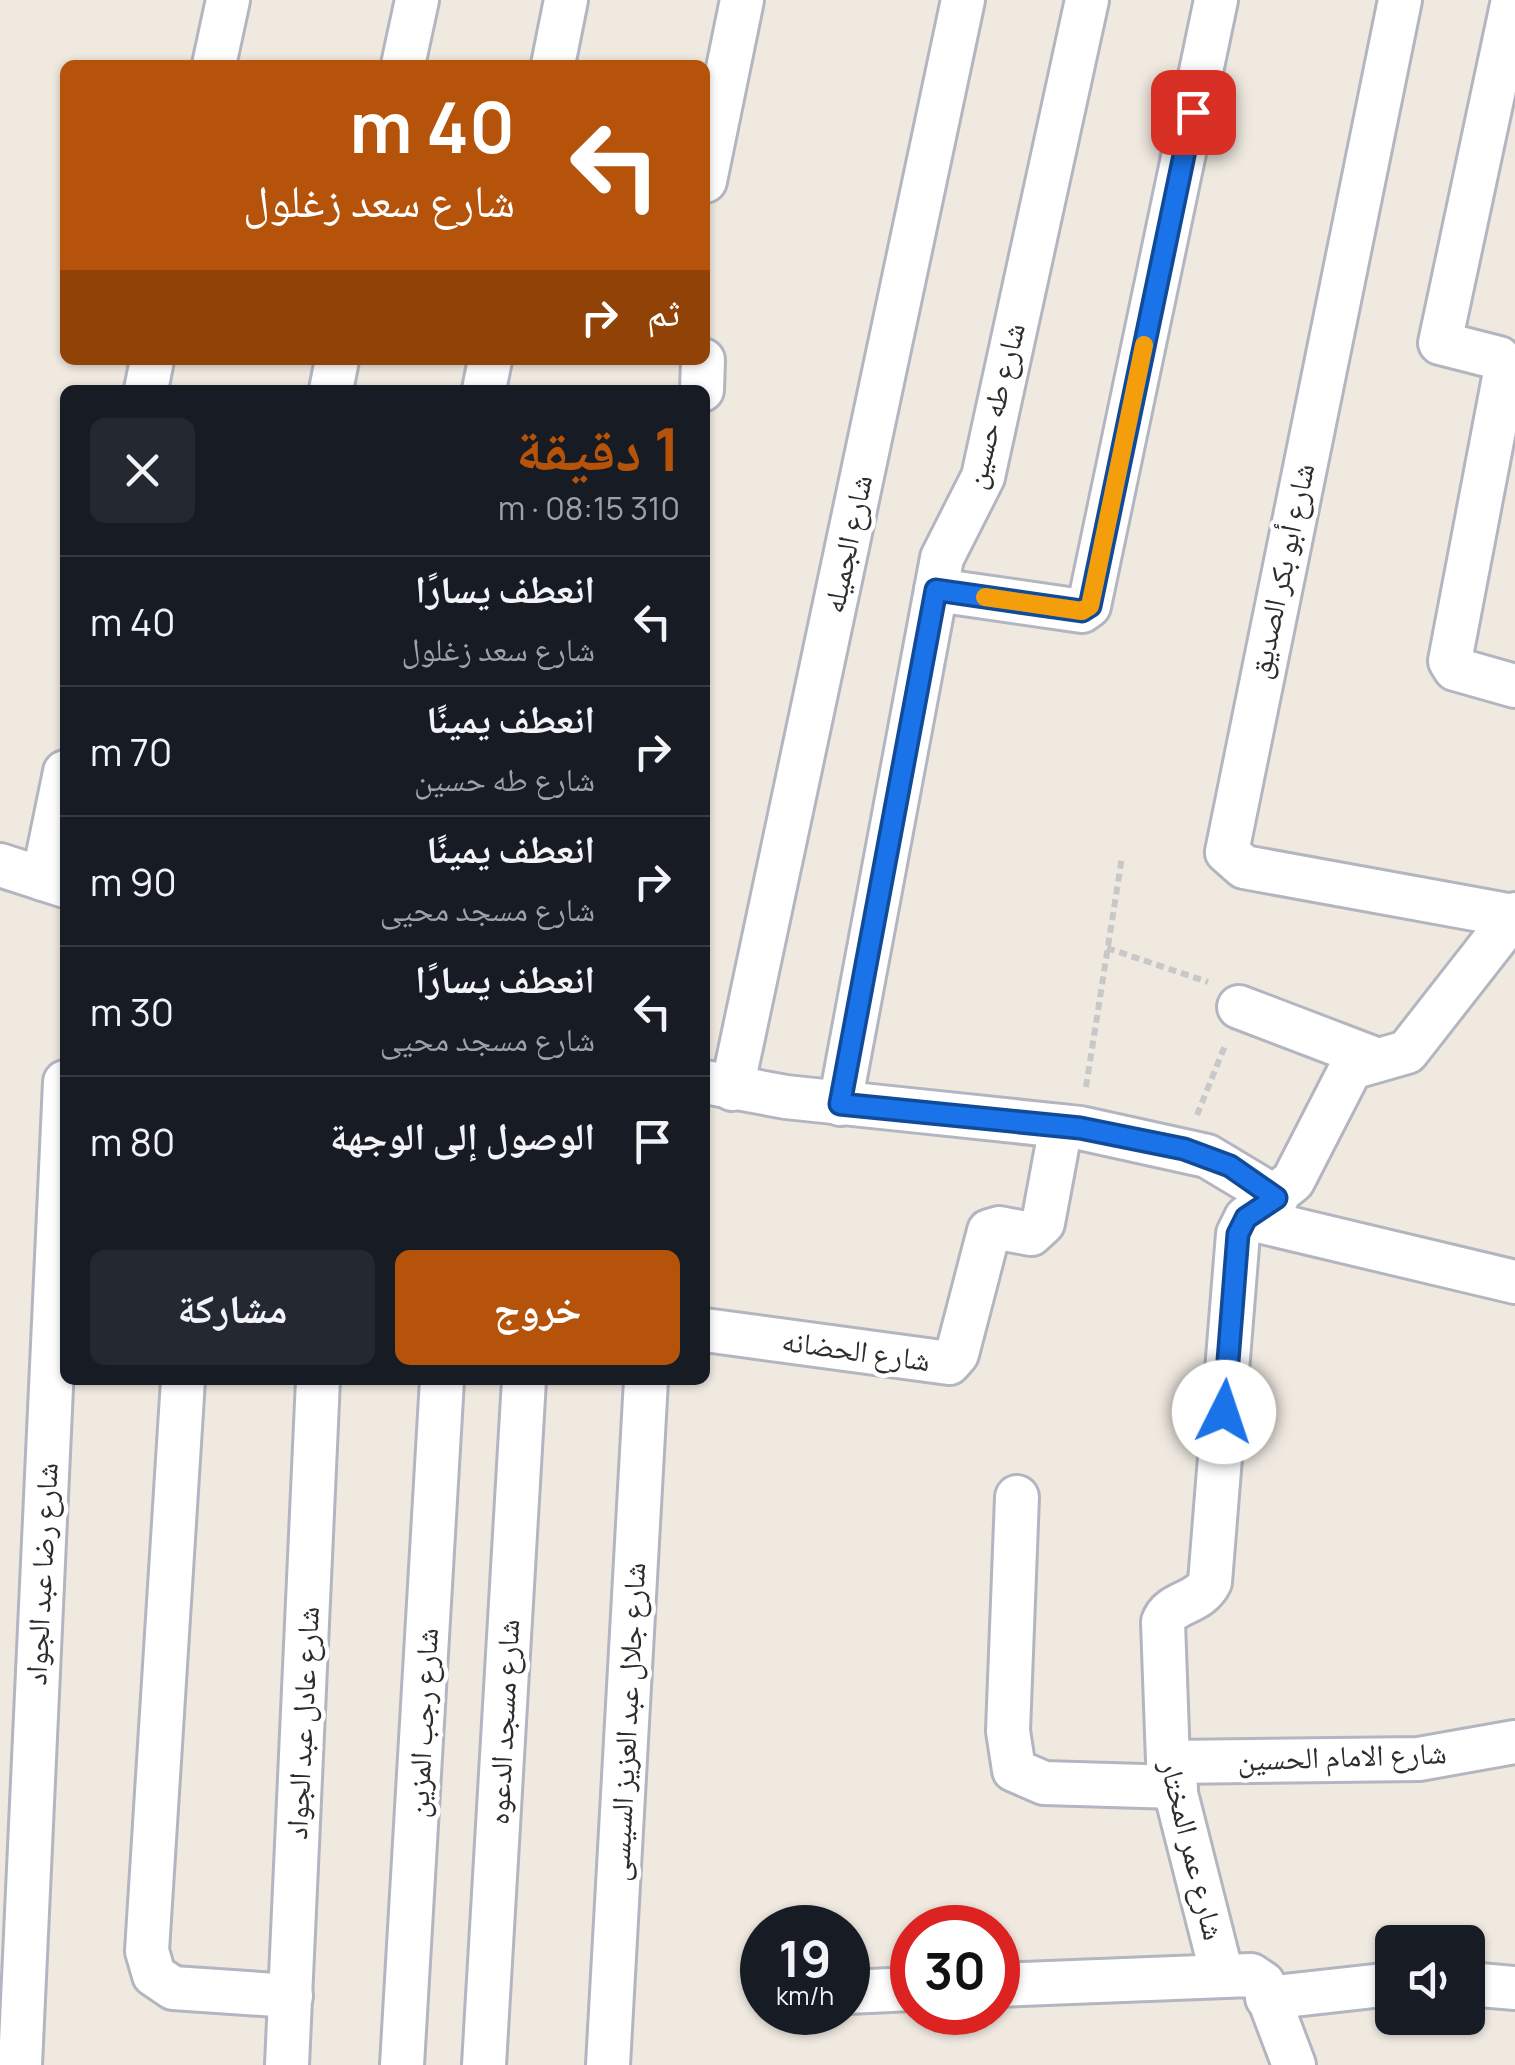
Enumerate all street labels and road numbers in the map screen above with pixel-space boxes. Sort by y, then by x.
street label: شارع طه حسين [953,318,1034,493]
street label: شارع أبو بكر الصديق [1238,459,1323,682]
street label: شارع الجميله [812,471,881,617]
street label: شارع الحضانه [779,1319,933,1380]
street label: شارع رضا عبد الجواد [14,1462,67,1686]
street label: شارع جلال عبد العزيز السيسى [597,1561,654,1883]
street label: شارع عادل عبد الجواد [275,1605,328,1840]
street label: شارع مسجد الدعوه [477,1618,528,1826]
street label: شارع رجب المزين [396,1627,447,1819]
street label: شارع الامام الحسين [1237,1731,1447,1780]
street label: شارع عمر المختار [1151,1754,1236,1944]

